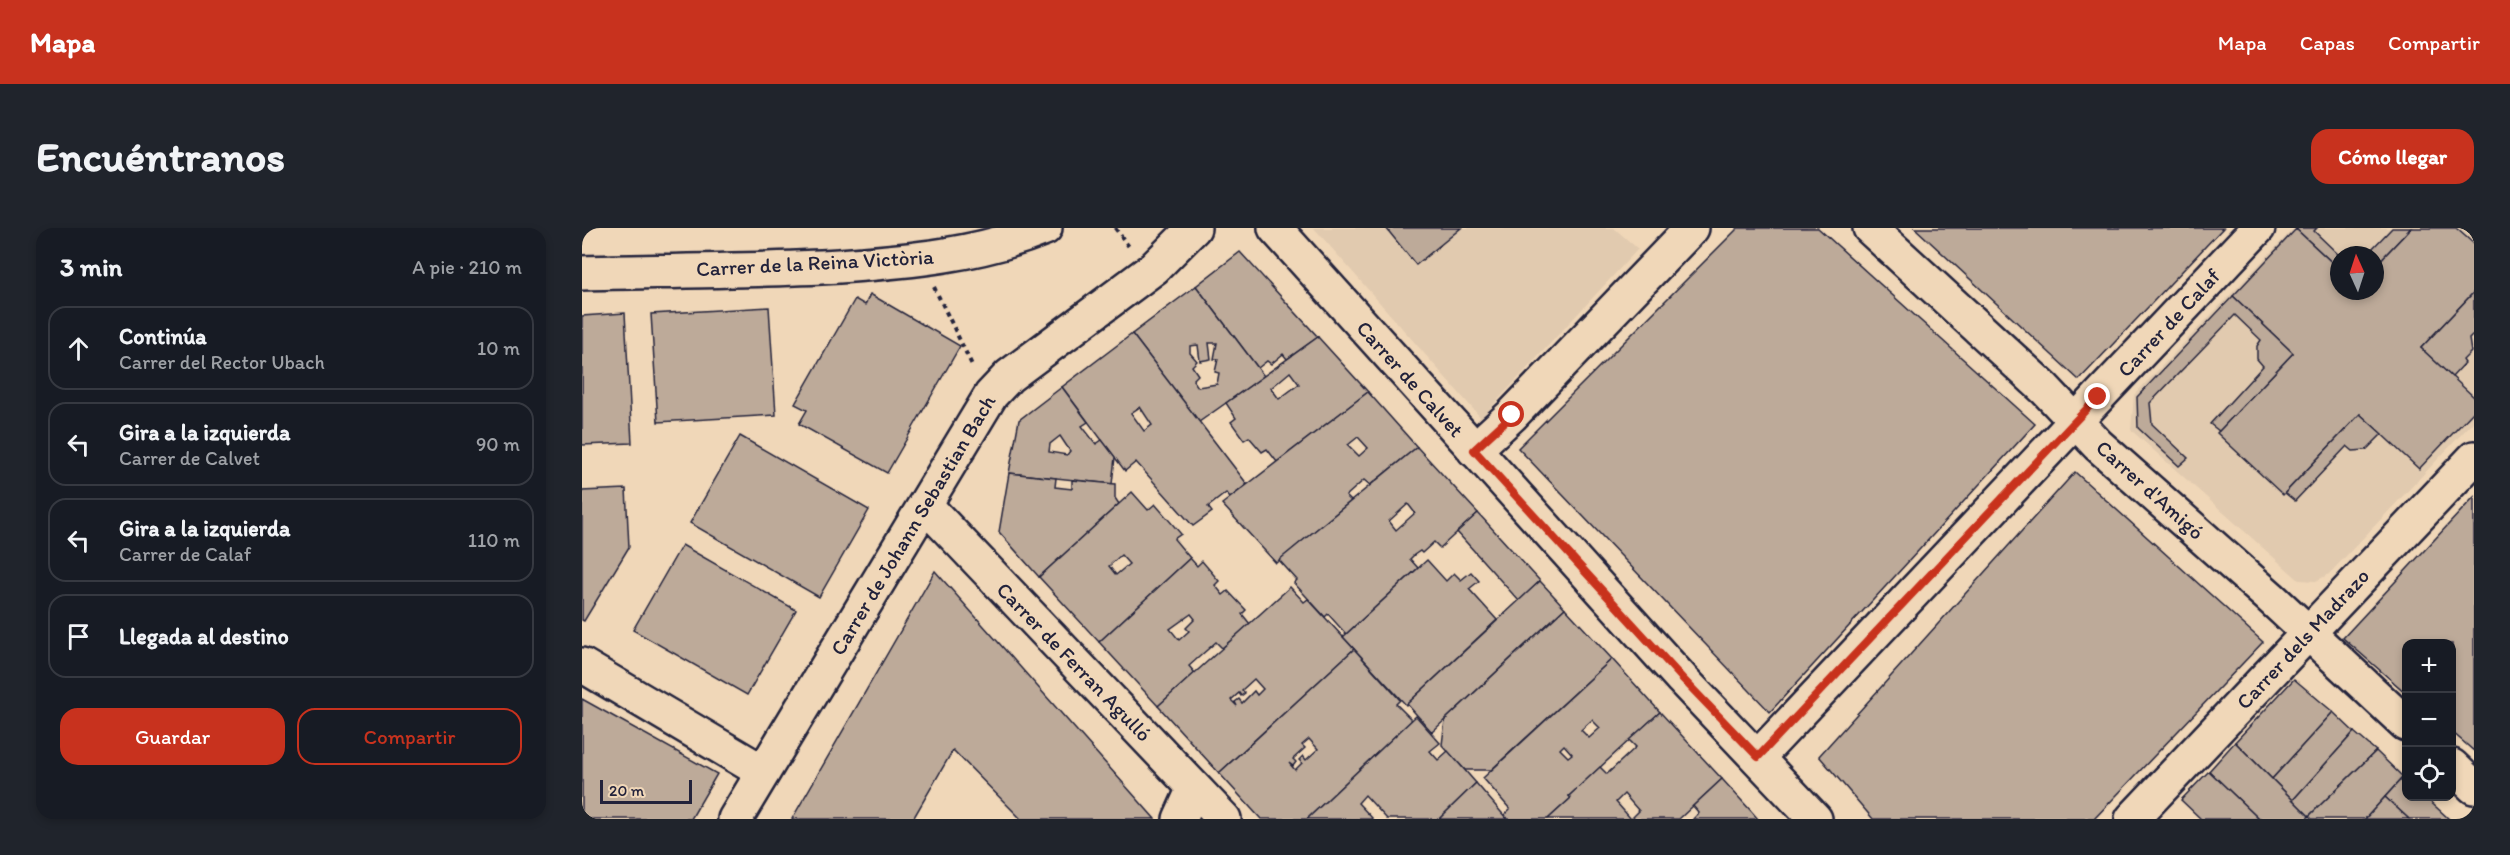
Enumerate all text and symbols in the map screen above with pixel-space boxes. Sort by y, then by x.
text: Mapa [30,25,95,59]
text: Mapa [2218,30,2267,55]
text: Capas [2300,30,2355,55]
text: Compartir [2388,30,2480,55]
button: Cómo llegar [2311,129,2474,184]
text: Encuéntranos [36,131,285,182]
street label: Carrer de la Reina Victòria [695,244,935,281]
north arrow [2330,246,2384,300]
text: 3 min [60,251,122,283]
text: A pie · 210 m [412,255,522,279]
street label: Carrer de Calaf [2112,263,2225,382]
street label: Carrer de Calvet [1352,315,1469,442]
text: Continúa [119,323,207,350]
icon: ahead [62,332,95,365]
text: 10 m [477,336,520,360]
text: Carrer del Rector Ubach [119,350,325,374]
route end [2084,383,2110,409]
street label: Carrer de Johann Sebastian Bach [825,389,1001,659]
route start [1498,401,1524,427]
text: Gira a la izquierda [119,419,290,446]
icon: left [62,428,95,461]
text: 90 m [476,432,520,456]
street label: Carrer d'Amigó [2091,435,2209,545]
text: Carrer de Calvet [119,446,260,470]
text: Gira a la izquierda [119,515,290,542]
icon: left [62,524,95,557]
text: 110 m [468,528,520,552]
text: Carrer de Calaf [119,542,251,566]
street label: Carrer dels Madrazo [2231,563,2374,714]
street label: Carrer de Ferran Agulló [992,577,1157,747]
icon: arrive [62,620,95,653]
text: Llegada al destino [119,623,289,650]
map controls [2402,639,2456,801]
button: + [2402,639,2456,693]
button: − [2402,693,2456,747]
button: Guardar [60,708,285,765]
button: Compartir [297,708,522,765]
button: locate [2402,747,2456,801]
scale bar [600,777,692,804]
text: 20 m [609,781,644,800]

